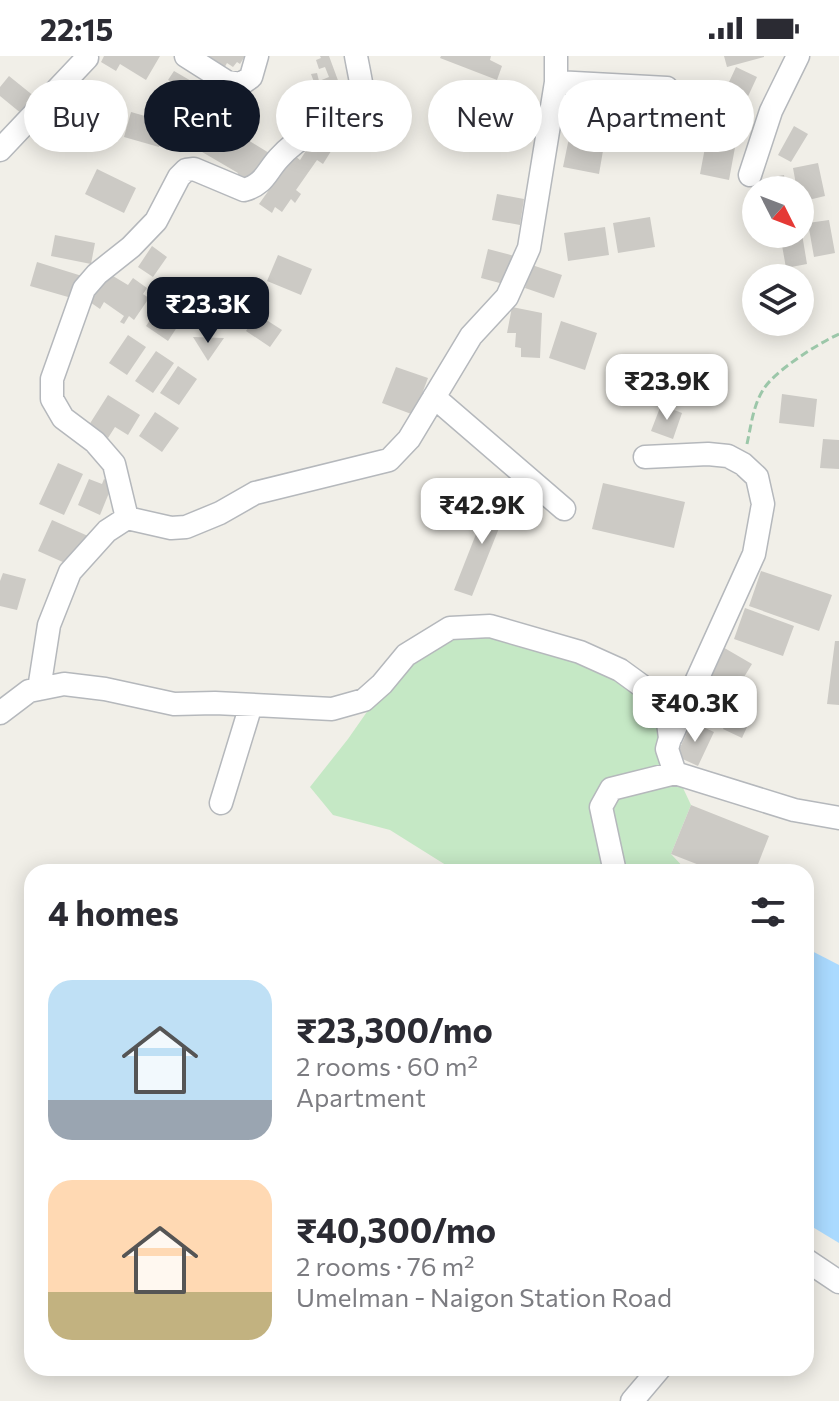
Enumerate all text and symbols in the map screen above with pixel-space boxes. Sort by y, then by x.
text: 22:15 [40,10,113,47]
chip: Buy [24,80,128,152]
chip: Rent [144,80,260,152]
chip: Filters [276,80,412,152]
chip: New [428,80,542,152]
chip: Apartment [558,80,754,152]
north arrow [742,176,814,248]
map controls [742,176,814,336]
button: layers [742,264,814,336]
pin: ₹23.3K [143,277,273,345]
text: ₹23.3K [165,287,251,318]
pin: ₹23.9K [602,354,732,422]
text: ₹23.9K [624,364,710,395]
pin: ₹42.9K [417,478,547,546]
text: ₹42.9K [439,488,525,519]
pin: ₹40.3K [630,676,760,744]
text: ₹40.3K [651,686,739,717]
icon: filters [746,890,790,934]
text: 4 homes [48,891,179,933]
text: ₹23,300/mo [296,1008,493,1050]
icon: home [112,1012,208,1108]
text: 2 rooms · 60 m² [296,1050,478,1081]
text: Apartment [296,1081,426,1112]
text: ₹40,300/mo [296,1208,496,1250]
icon: home [112,1212,208,1308]
text: 2 rooms · 76 m² [296,1250,475,1281]
text: Umelman - Naigon Station Road [296,1281,672,1312]

